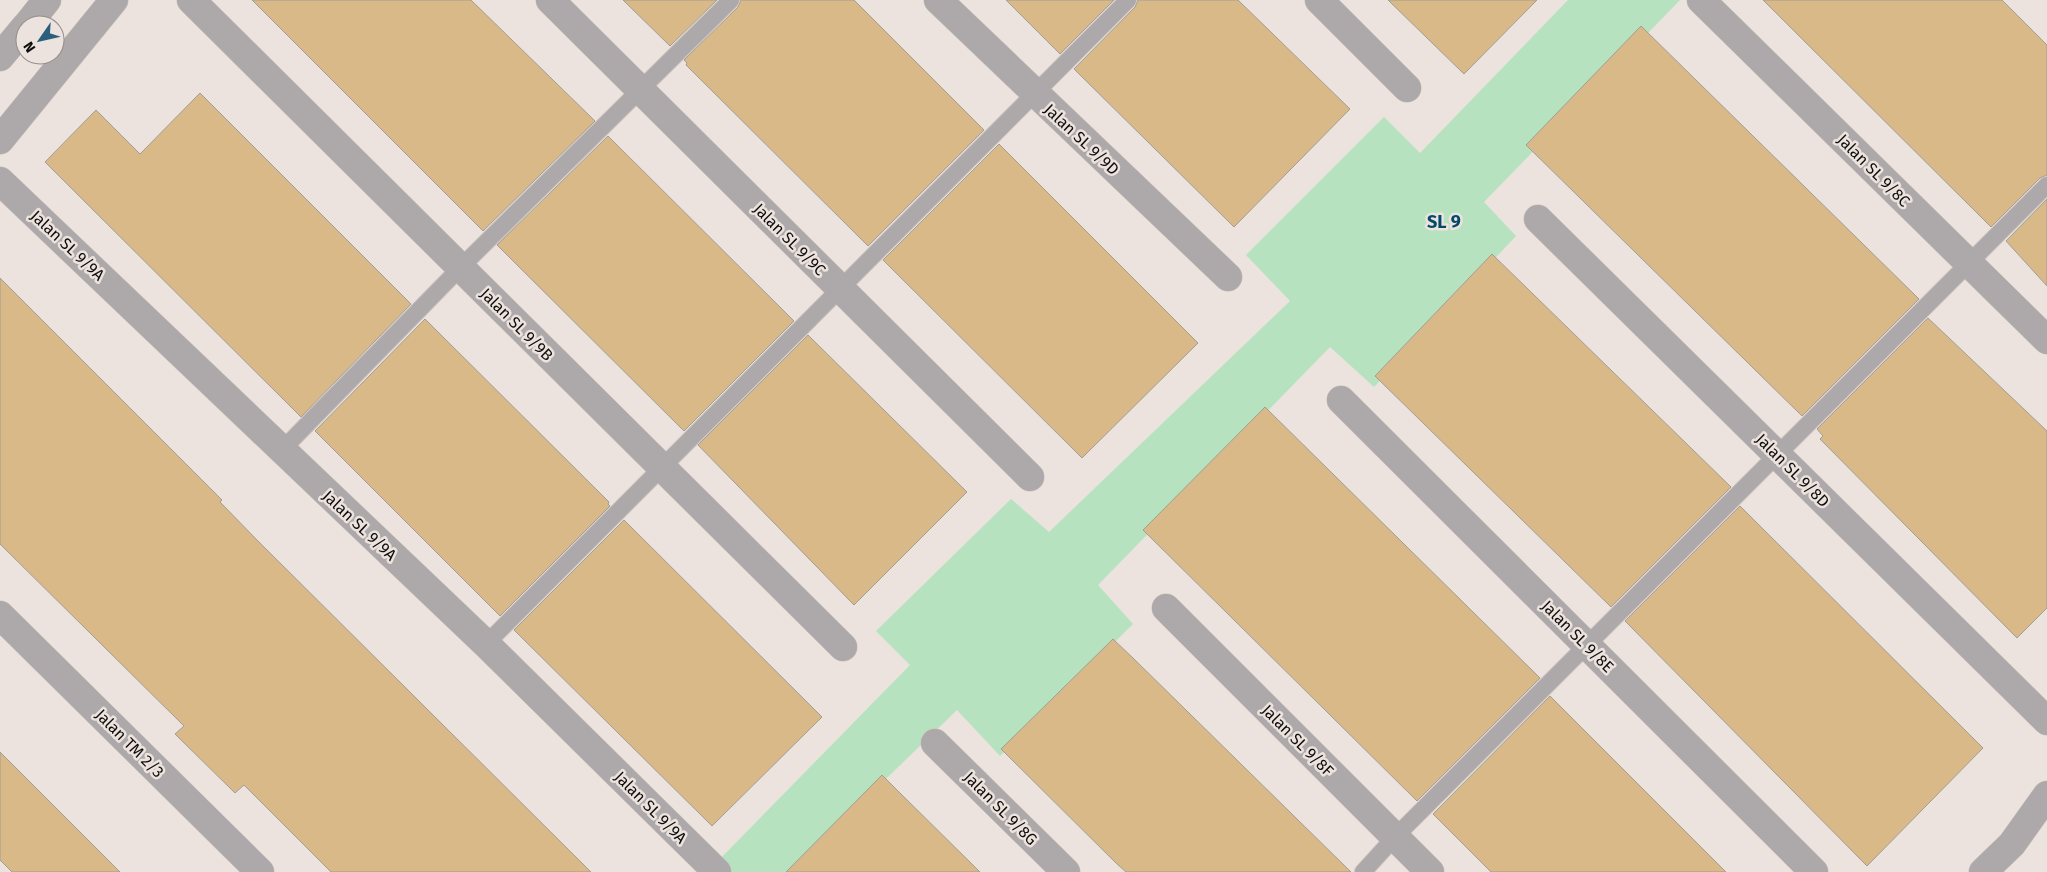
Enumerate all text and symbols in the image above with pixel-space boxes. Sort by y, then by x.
north arrow [15,15,65,65]
text: N [20,38,39,56]
street label: Jalan SL 9/9D [1040,100,1123,179]
street label: Jalan SL 9/8C [1833,130,1914,211]
street label: Jalan SL 9/9C [750,199,830,279]
street label: Jalan SL 9/9A [27,206,109,285]
district label: SL 9 [1427,211,1461,233]
street label: Jalan SL 9/9B [476,284,557,365]
street label: Jalan SL 9/8D [1752,430,1833,511]
street label: Jalan SL 9/9A [319,486,401,565]
street label: Jalan SL 9/8E [1538,596,1618,676]
street label: Jalan SL 9/8F [1258,701,1338,780]
street label: Jalan TM 2/3 [92,705,168,781]
street label: Jalan SL 9/9A [611,767,691,848]
street label: Jalan SL 9/8G [960,768,1041,849]

